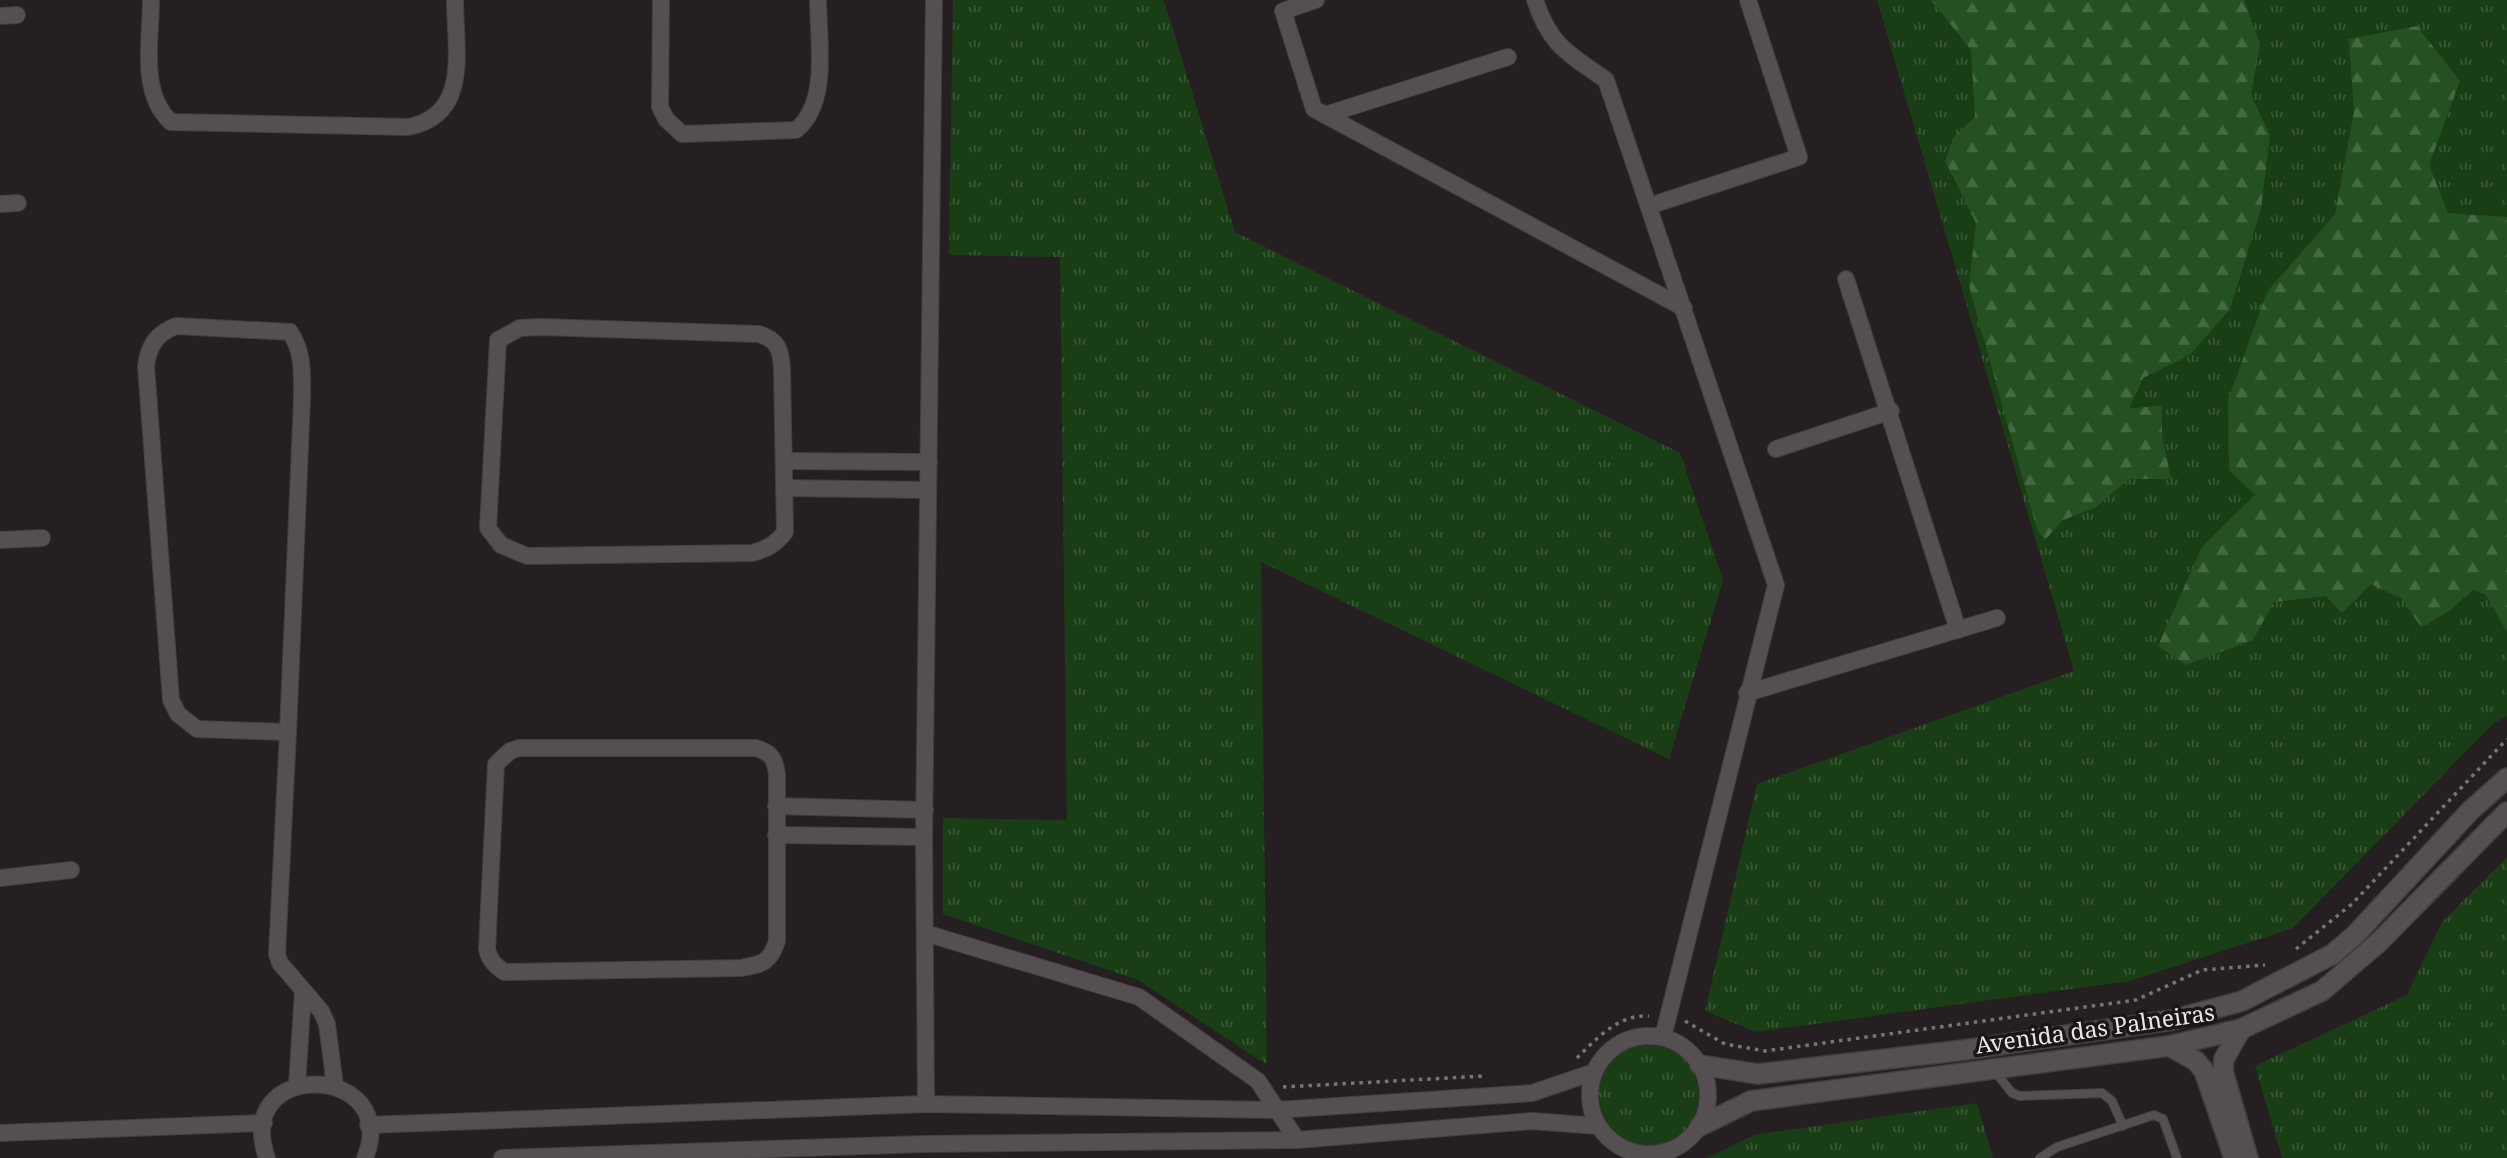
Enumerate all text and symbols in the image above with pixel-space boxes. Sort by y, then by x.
street label: Avenida das Palneiras [1973,995,2217,1061]

